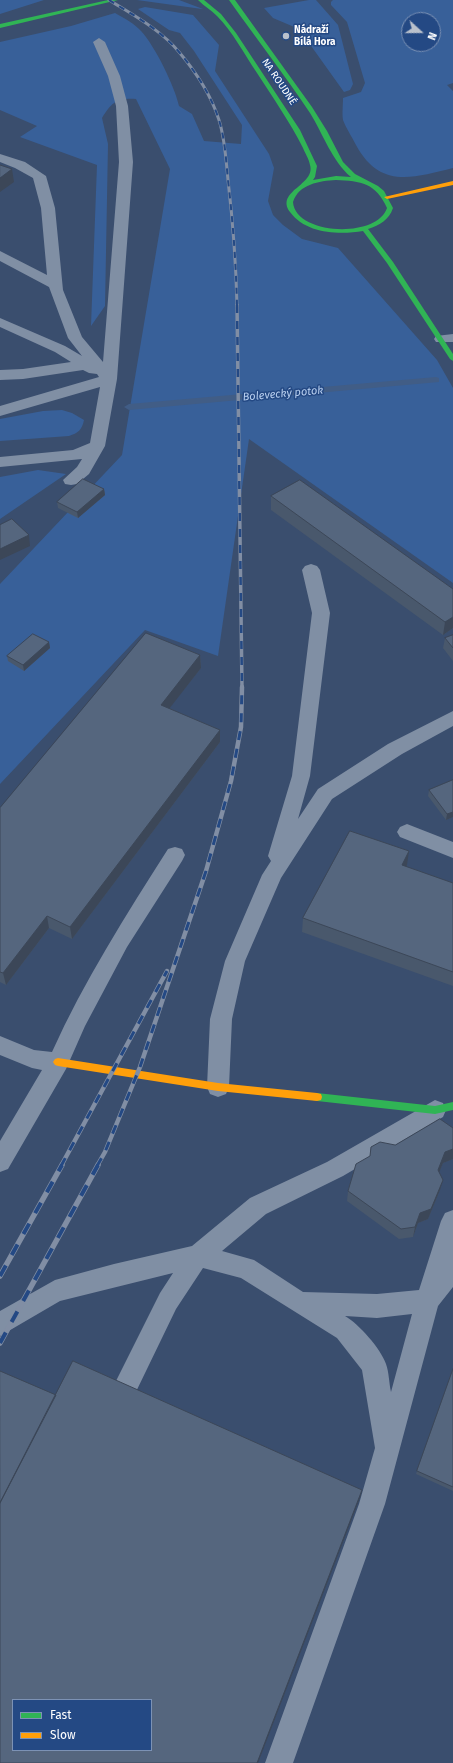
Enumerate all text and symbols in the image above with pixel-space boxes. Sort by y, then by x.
north arrow [401,12,441,52]
place label: Nádraží Bílá Hora [294,24,336,48]
text: N [424,30,439,42]
marker: Nádraží Bílá Hora [281,31,291,41]
street label: NA ROUDNÉ [259,57,299,107]
water label: Bolevecký potok [242,384,324,404]
legend [12,1699,152,1751]
text: Fast [50,1708,72,1722]
text: Slow [50,1728,76,1742]

